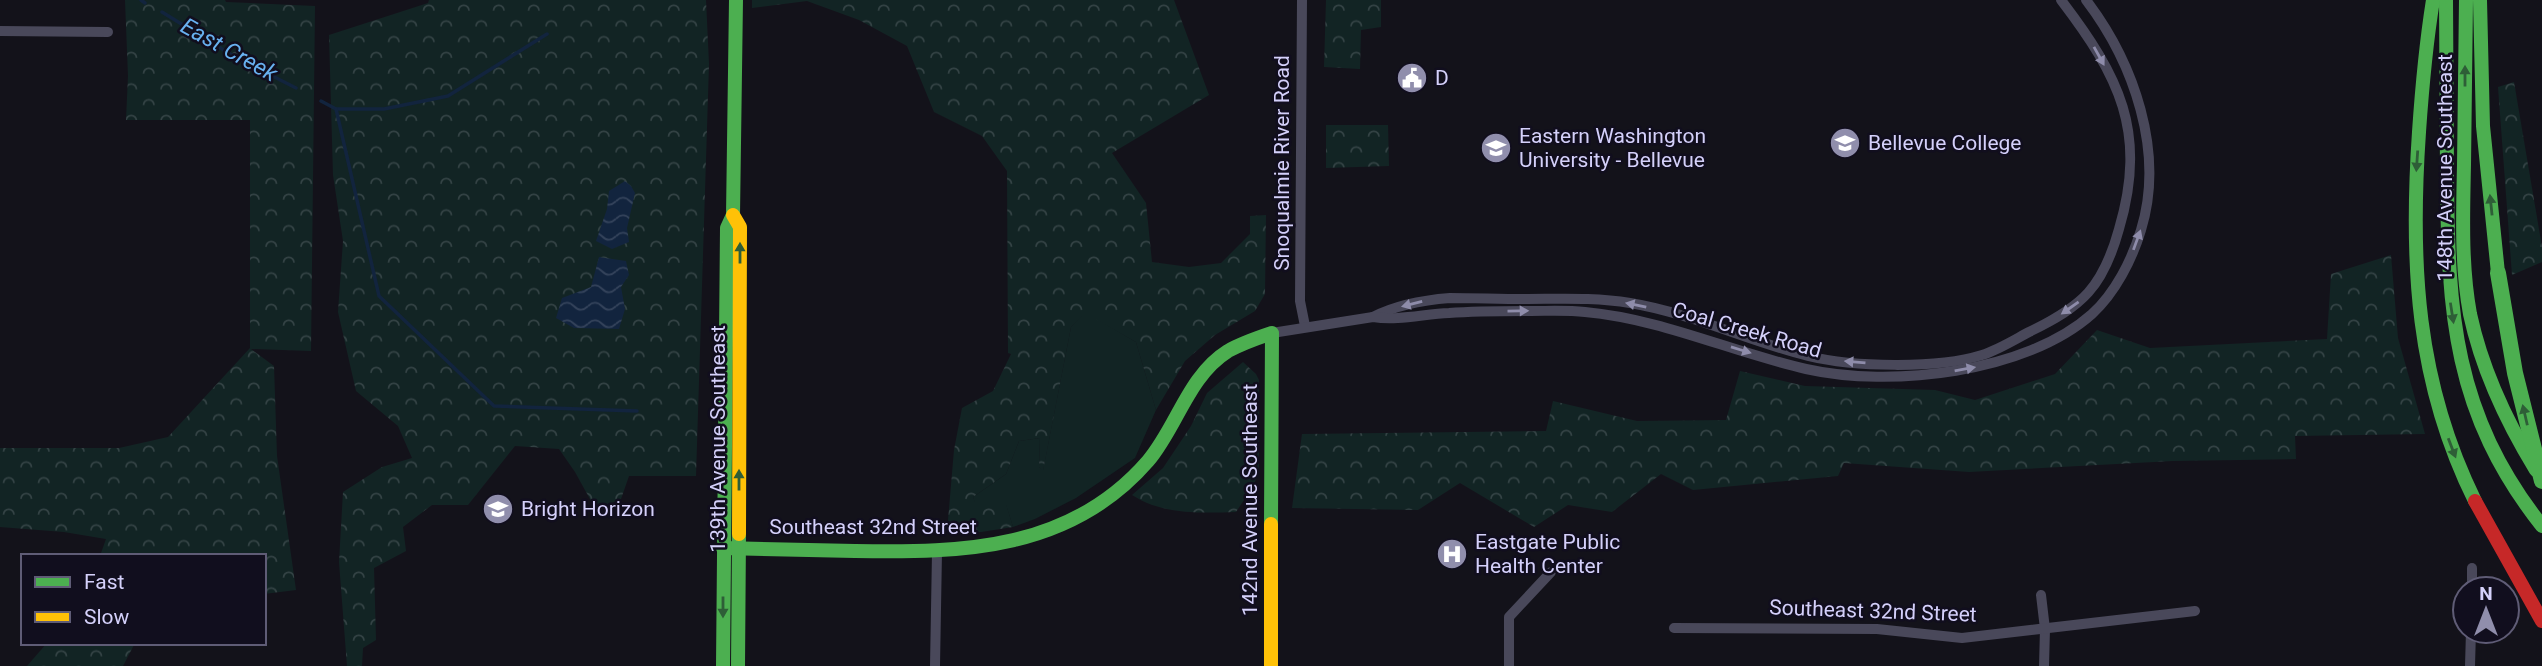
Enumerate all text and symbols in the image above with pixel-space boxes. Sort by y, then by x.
water label: East Creek [176,12,283,88]
one-way arrow [2093,47,2105,66]
street label: 148th Avenue Southeast [2433,54,2457,282]
street label: Snoqualmie River Road [1270,55,1294,271]
public building icon: D [1395,61,1429,95]
one-way arrow [2459,65,2471,87]
place label: D [1435,66,1449,90]
place label: Eastern Washington University - Bellevue [1519,124,1706,172]
school or university icon: Bellevue College [1828,126,1862,160]
school or university icon: Eastern Washington University - Bellevue [1479,131,1513,165]
place label: Bellevue College [1868,131,2021,155]
one-way arrow [2411,150,2422,172]
one-way arrow [2485,194,2496,216]
one-way arrow [2132,230,2143,251]
one-way arrow [734,241,746,263]
street label: Coal Creek Road [1670,297,1824,363]
one-way arrow [1401,299,1423,310]
one-way arrow [1625,299,1647,310]
one-way arrow [2062,301,2080,316]
one-way arrow [2447,302,2458,324]
one-way arrow [1508,306,1530,317]
street label: 139th Avenue Southeast [706,325,730,553]
one-way arrow [1730,345,1751,356]
one-way arrow [1844,356,1866,367]
one-way arrow [1954,363,1976,374]
street label: 142nd Avenue Southeast [1238,384,1262,616]
one-way arrow [2519,404,2530,426]
one-way arrow [2447,438,2458,459]
one-way arrow [733,469,745,491]
school or university icon: Bright Horizon [481,492,515,526]
place label: Bright Horizon [521,497,655,521]
street label: Southeast 32nd Street [769,515,977,539]
place label: Eastgate Public Health Center [1475,530,1620,578]
hospital icon: Eastgate Public Health Center [1435,537,1469,571]
legend [21,554,266,645]
text: Fast [84,570,125,594]
north arrow [2451,575,2521,645]
text: N [2479,582,2493,605]
street label: Southeast 32nd Street [1769,595,1977,627]
one-way arrow [717,596,729,618]
text: Slow [84,605,130,629]

